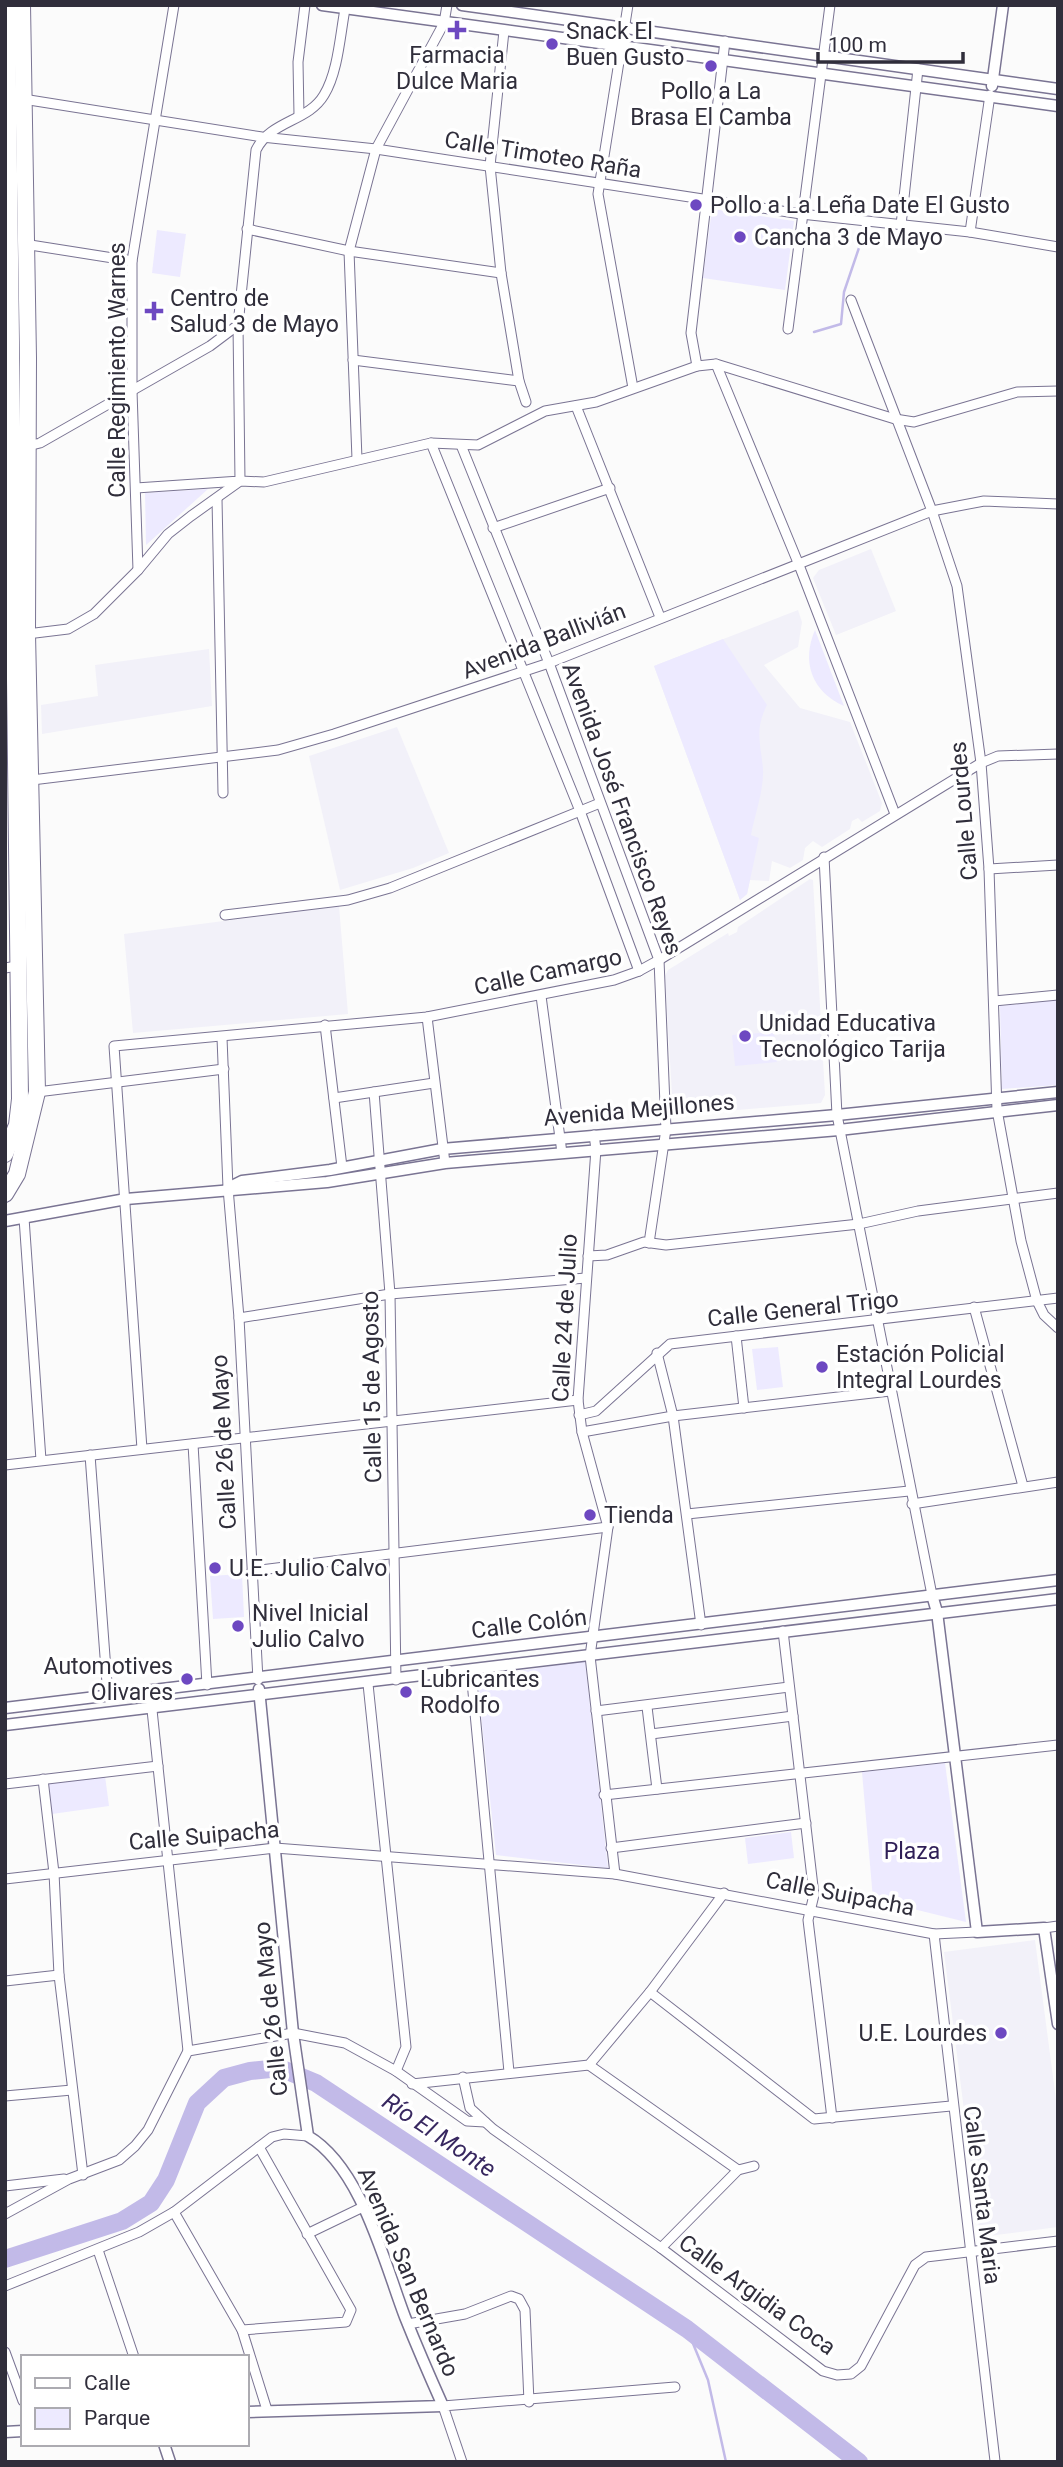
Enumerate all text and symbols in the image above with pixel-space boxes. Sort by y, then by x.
place label: Snack El Buen Gusto [566,18,684,71]
scale bar [818,21,963,65]
marker: Farmacia Dulce Maria [449,22,465,38]
text: 100 m [828,33,887,57]
marker: Snack El Buen Gusto [544,36,560,52]
place label: Farmacia Dulce Maria [396,42,518,95]
marker: Pollo a La Brasa El Camba [703,58,719,74]
place label: Pollo a La Brasa El Camba [630,78,792,131]
street label: Calle Timoteo Raña [443,126,643,184]
place label: Pollo a La Leña Date El Gusto [710,192,1010,219]
marker: Pollo a La Leña Date El Gusto [688,197,704,213]
place label: Cancha 3 de Mayo [754,224,943,251]
marker: Cancha 3 de Mayo [732,229,748,245]
street label: Calle Regimiento Warnes [104,242,131,498]
place label: Centro de Salud 3 de Mayo [170,285,339,338]
marker: Centro de Salud 3 de Mayo [144,301,164,321]
street label: Avenida Ballivián [459,597,629,685]
street label: Avenida José Francisco Reyes [556,659,688,959]
street label: Calle Lourdes [944,740,984,882]
street label: Calle Camargo [472,943,624,1001]
place label: Unidad Educativa Tecnológico Tarija [759,1010,946,1063]
marker: Unidad Educativa Tecnológico Tarija [737,1028,753,1044]
street label: Avenida Mejillones [542,1088,736,1132]
street label: Calle 24 de Julio [547,1233,583,1403]
street label: Calle General Trigo [706,1286,900,1332]
street label: Calle 15 de Agosto [357,1291,387,1483]
place label: Estación Policial Integral Lourdes [836,1341,1005,1394]
street label: Calle 26 de Mayo [206,1354,242,1530]
marker: Estación Policial Integral Lourdes [814,1359,830,1375]
place label: Tienda [604,1502,674,1529]
marker: Tienda [582,1507,598,1523]
place label: U.E. Julio Calvo [229,1555,387,1582]
marker: U.E. Julio Calvo [207,1560,223,1576]
place label: Nivel Inicial Julio Calvo [252,1600,369,1653]
street label: Calle Colón [470,1604,588,1644]
marker: Nivel Inicial Julio Calvo [230,1618,246,1634]
place label: Automotives Olivares [44,1653,173,1706]
place label: Lubricantes Rodolfo [420,1666,540,1719]
marker: Automotives Olivares [179,1671,195,1687]
marker: Lubricantes Rodolfo [398,1684,414,1700]
street label: Calle Suipacha [128,1816,280,1856]
park label: Plaza [884,1838,940,1865]
street label: Calle Suipacha [763,1866,917,1922]
street label: Calle 26 de Mayo [248,1920,294,2098]
place label: U.E. Lourdes [858,2020,987,2047]
marker: U.E. Lourdes [993,2025,1009,2041]
water label: Río El Monte [377,2087,501,2183]
street label: Calle Santa Maria [958,2104,1006,2286]
street label: Avenida San Bernardo [352,2163,464,2381]
street label: Calle Argidia Coca [673,2229,841,2361]
legend [21,2355,248,2446]
text: Calle [84,2371,130,2395]
text: Parque [84,2406,150,2430]

